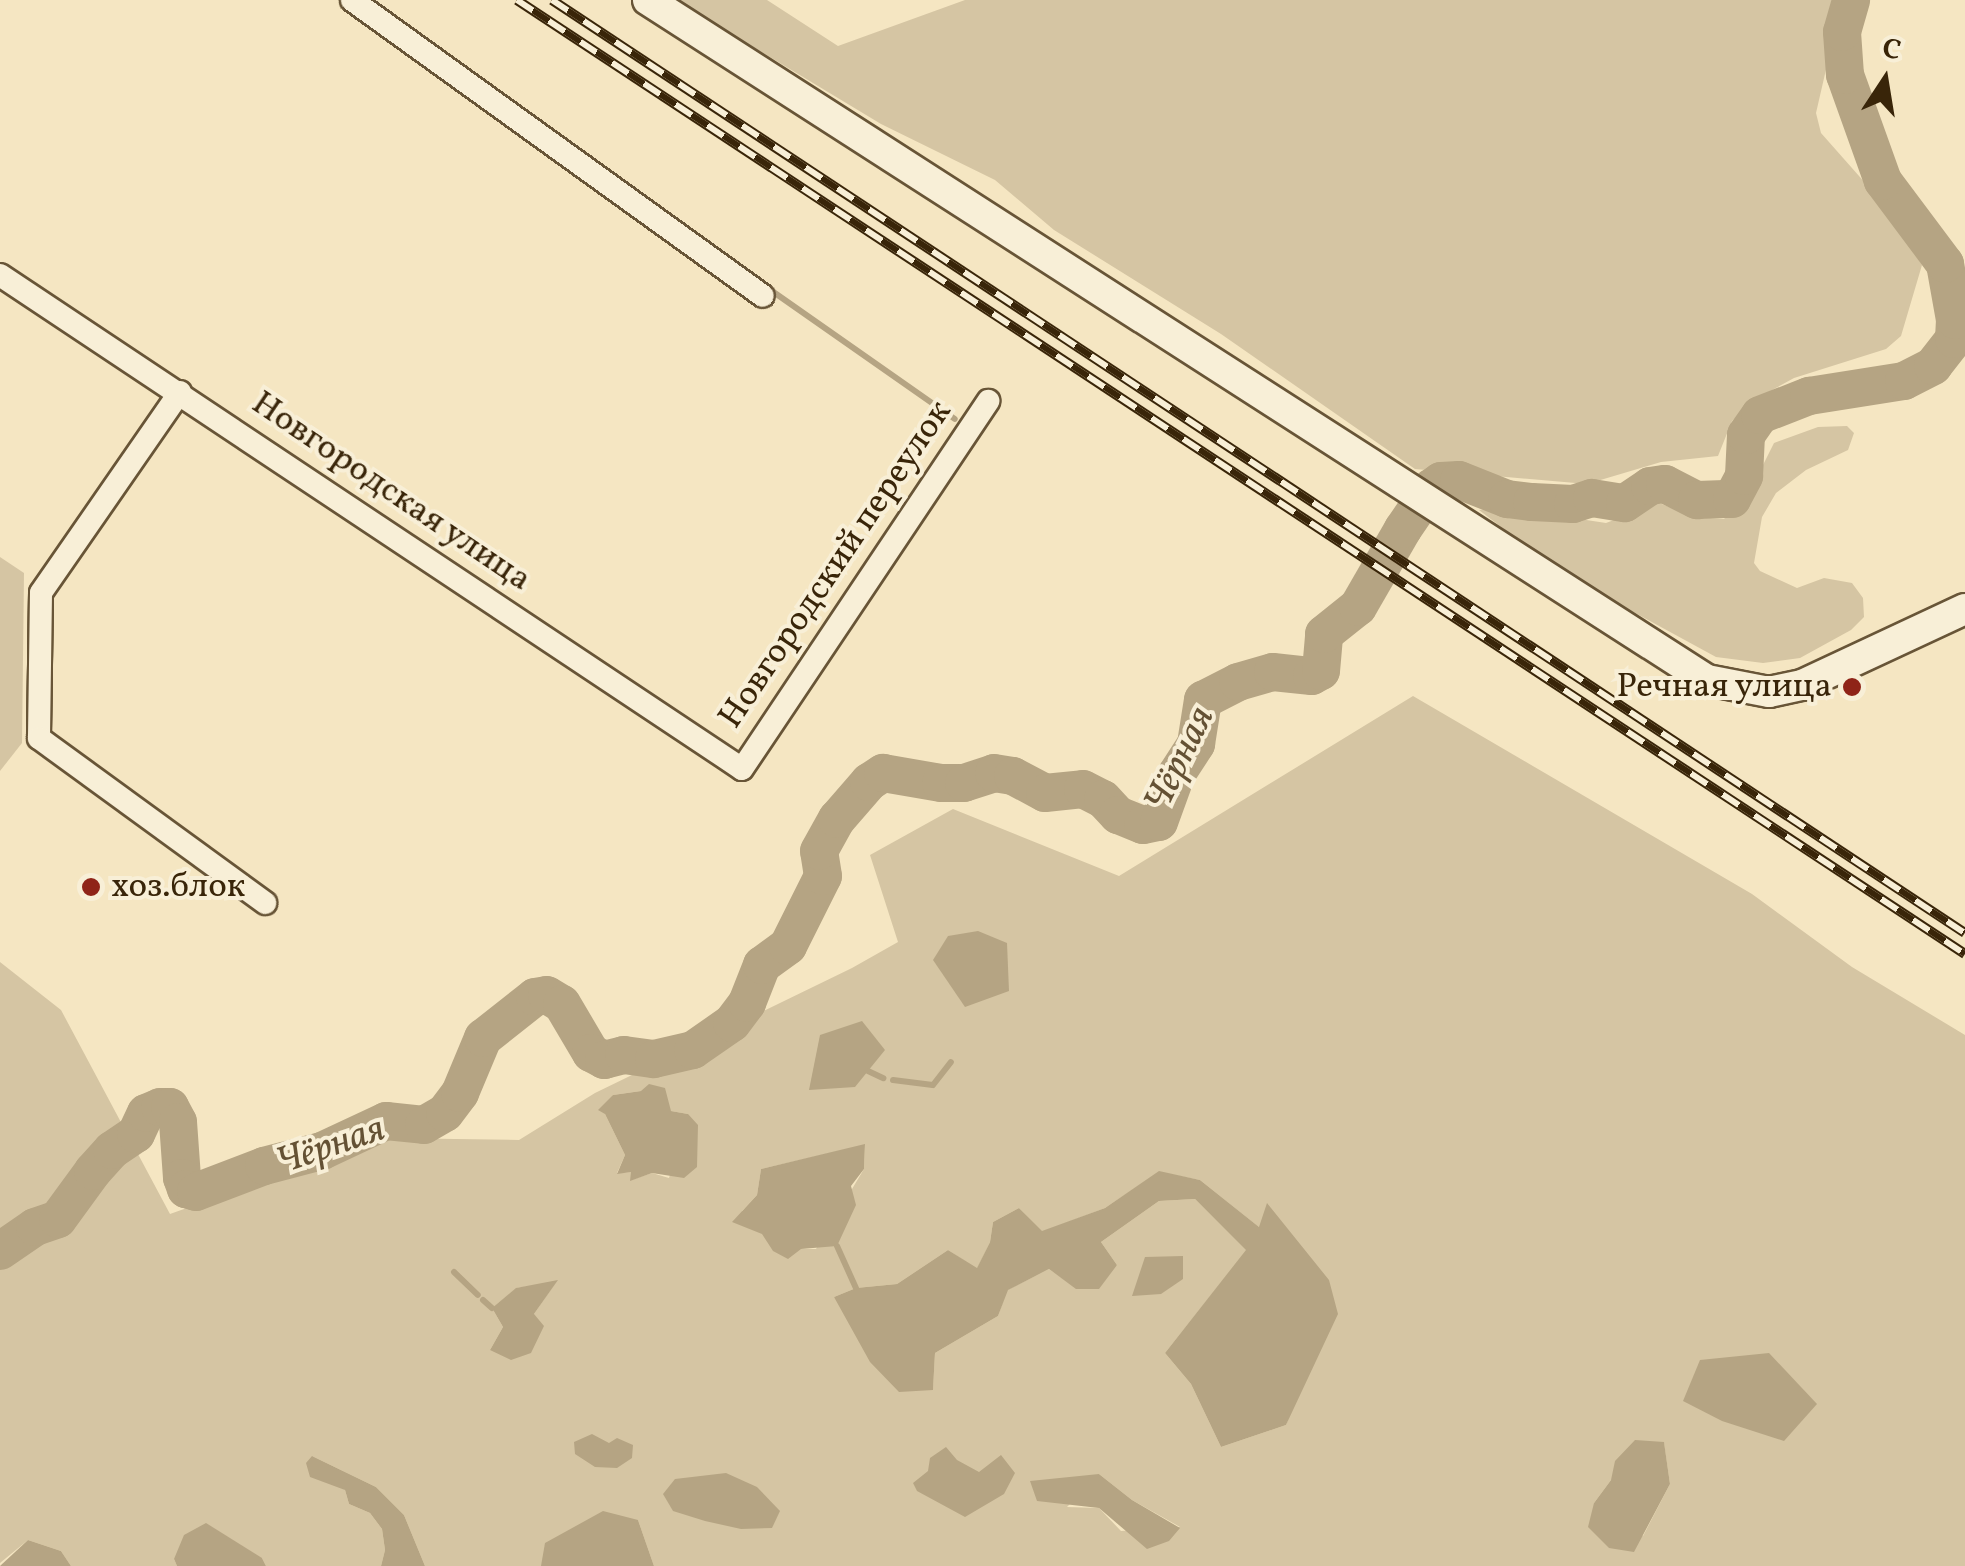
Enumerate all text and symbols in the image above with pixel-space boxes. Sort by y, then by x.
text: С [1878,29,1904,71]
north arrow [1835,30,1935,130]
street label: Новгородская улица [243,383,539,601]
street label: Новгородский переулок [711,393,961,737]
place label: Речная улица [1616,666,1832,708]
marker: Речная улица [1841,676,1863,698]
water label: Чёрная [1136,700,1226,820]
place label: хоз.блок [111,866,245,908]
marker: хоз.блок [80,876,102,898]
water label: Чёрная [271,1107,391,1187]

